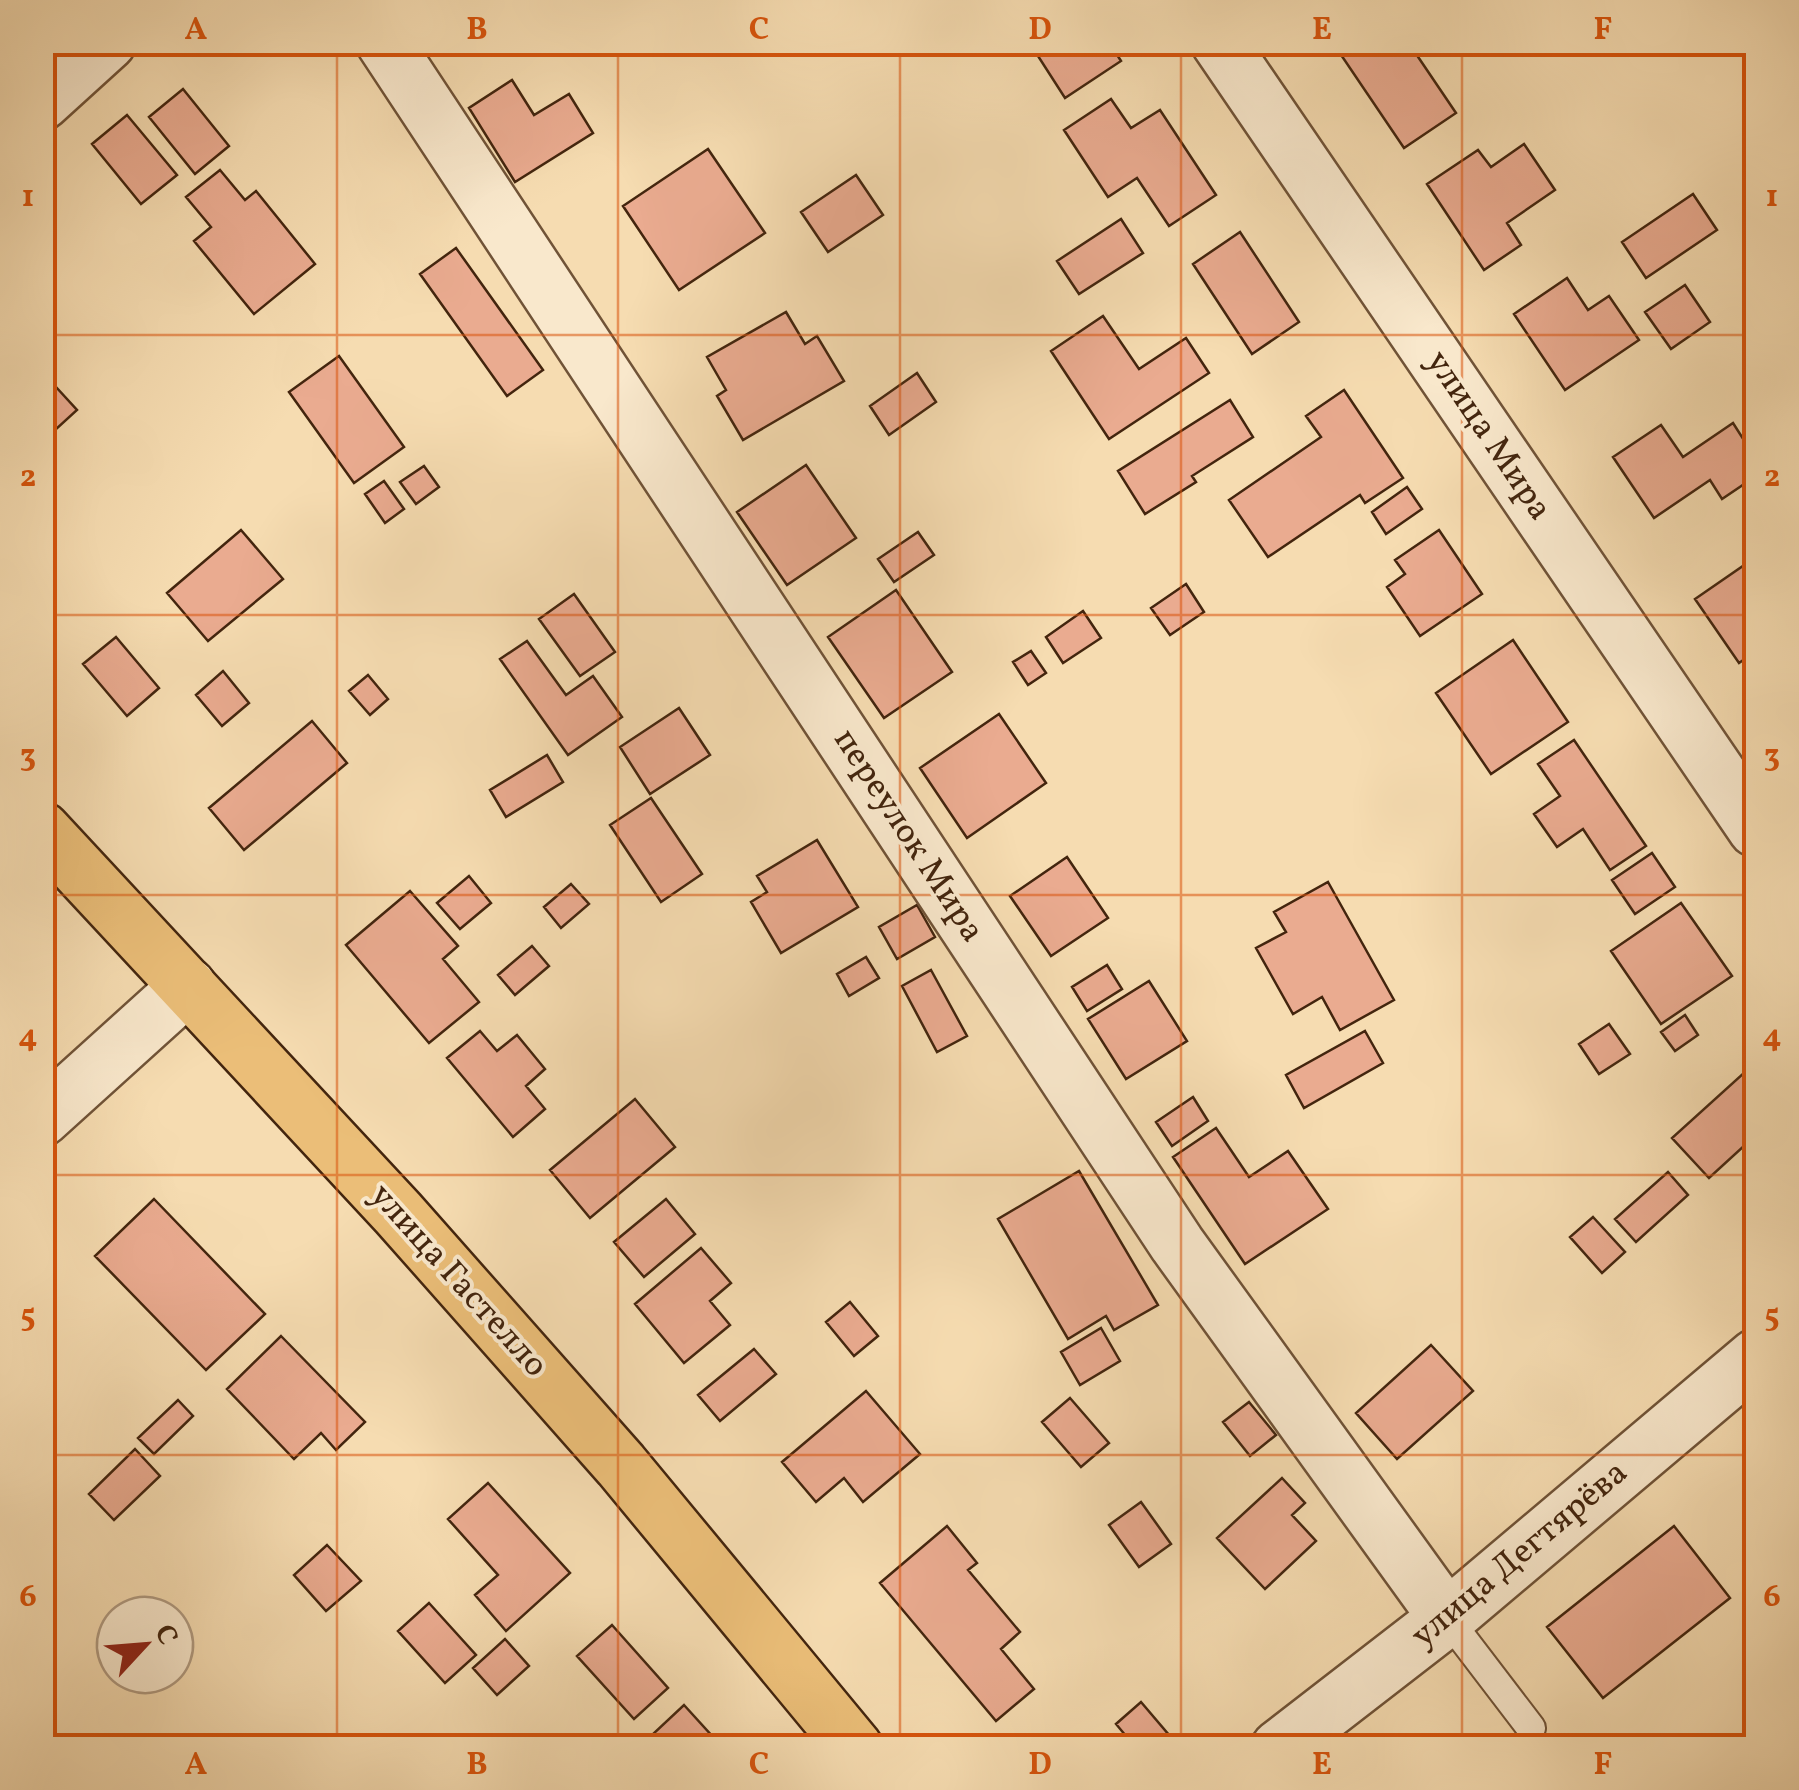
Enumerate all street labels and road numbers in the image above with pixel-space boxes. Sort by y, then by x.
street label: улица Мира [1413,341,1563,531]
street label: переулок Мира [821,720,995,952]
street label: улица Гастелло [358,1173,558,1389]
street label: улица Дегтярёва [1401,1450,1639,1660]

